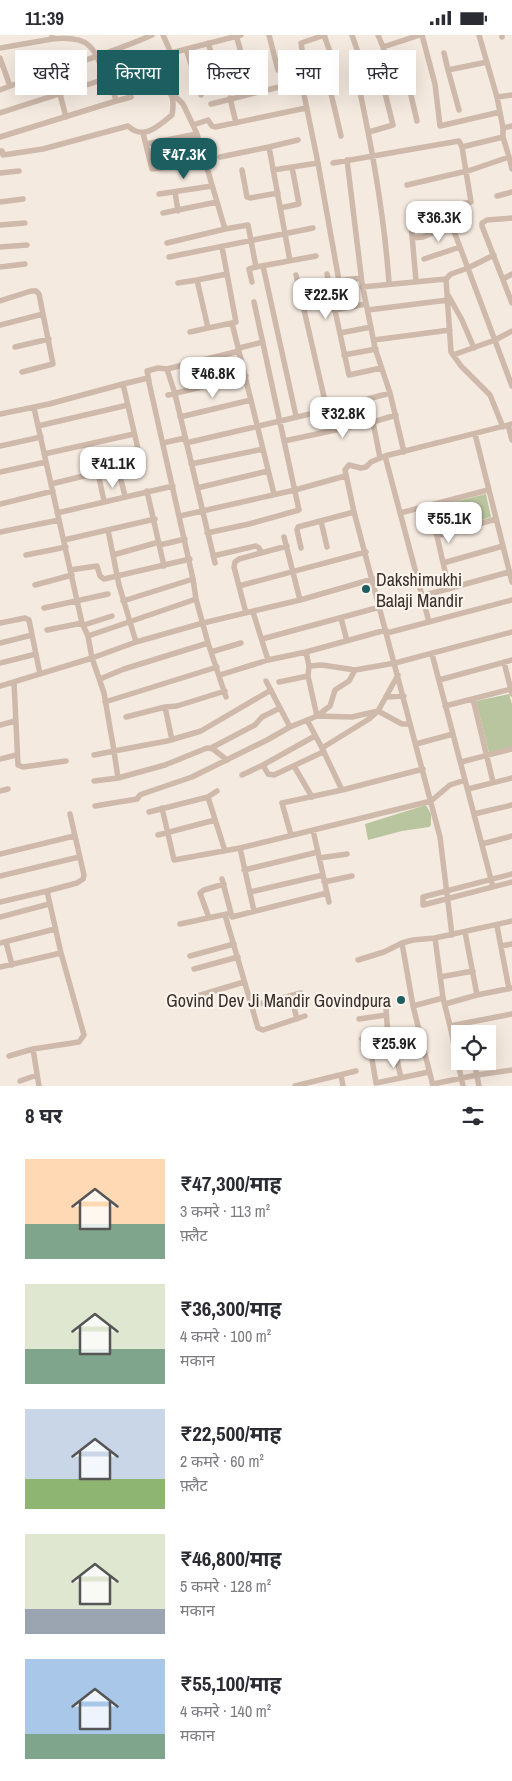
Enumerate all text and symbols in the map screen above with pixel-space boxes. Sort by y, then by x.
text: 11:39 [25,5,64,31]
chip: खरीदें [15,50,87,95]
chip: किराया [97,50,179,95]
chip: फ़िल्टर [189,50,268,95]
chip: नया [278,50,339,95]
chip: फ़्लैट [349,50,416,95]
pin: ₹47.3K [143,137,225,180]
text: ₹47.3K [162,143,206,165]
pin: ₹36.3K [398,201,480,243]
text: ₹36.3K [417,206,461,228]
pin: ₹22.5K [285,277,367,320]
text: ₹22.5K [304,283,348,305]
pin: ₹46.8K [172,357,254,399]
text: ₹46.8K [191,362,235,384]
pin: ₹32.8K [302,397,384,439]
text: ₹32.8K [321,402,365,424]
pin: ₹41.1K [72,447,154,489]
text: ₹41.1K [91,452,135,474]
pin: ₹55.1K [408,501,490,544]
text: ₹55.1K [427,507,471,529]
place label: Dakshimukhi Balaji Mandir [376,567,463,613]
marker: Dakshimukhi Balaji Mandir [360,583,372,595]
place label: Govind Dev Ji Mandir Govindpura [166,988,391,1013]
marker: Govind Dev Ji Mandir Govindpura [395,994,407,1006]
map controls [451,1025,496,1070]
button: locate [451,1025,496,1070]
pin: ₹25.9K [353,1027,435,1069]
text: ₹25.9K [372,1032,416,1054]
text: 8 घर [25,1101,62,1130]
icon: filters [459,1102,487,1130]
text: ₹47,300/माह [180,1169,281,1198]
icon: home [65,1179,125,1239]
text: 3 कमरे · 113 m² [180,1200,270,1222]
text: फ़्लैट [180,1224,208,1246]
text: ₹36,300/माह [180,1294,281,1323]
icon: home [65,1304,125,1364]
text: 4 कमरे · 100 m² [180,1325,271,1347]
text: मकान [180,1349,215,1371]
text: ₹22,500/माह [180,1419,281,1448]
icon: home [65,1429,125,1489]
text: 2 कमरे · 60 m² [180,1450,264,1472]
text: फ़्लैट [180,1474,208,1496]
text: ₹46,800/माह [180,1544,281,1573]
icon: home [65,1554,125,1614]
text: 5 कमरे · 128 m² [180,1575,271,1597]
text: मकान [180,1599,215,1621]
text: ₹55,100/माह [180,1669,281,1698]
icon: home [65,1679,125,1739]
text: 4 कमरे · 140 m² [180,1700,271,1722]
text: मकान [180,1724,215,1746]

